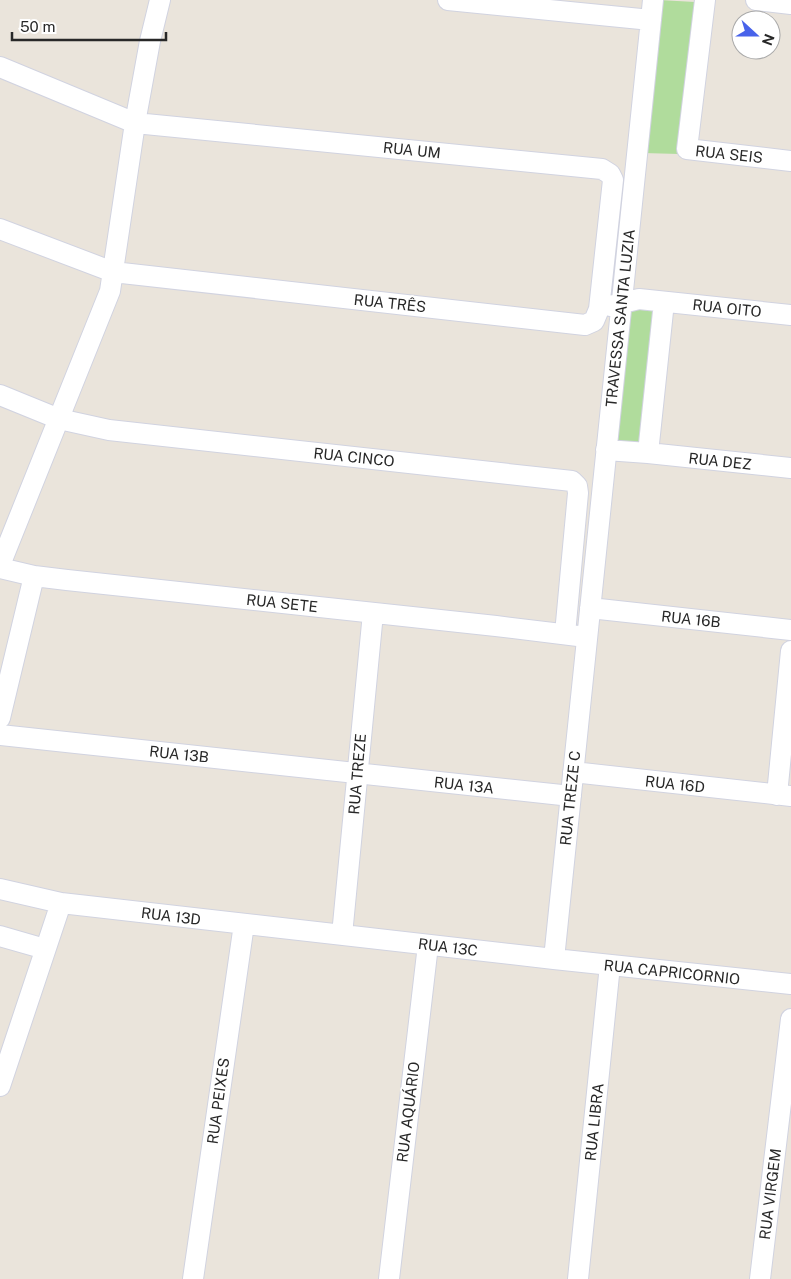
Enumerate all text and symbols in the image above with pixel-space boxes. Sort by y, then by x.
scale bar [12,10,166,42]
north arrow [731,10,781,60]
text: 50 m [20,18,55,35]
text: N [759,32,778,48]
street label: RUA UM [382,139,442,161]
street label: RUA SEIS [694,142,764,166]
street label: TRAVESSA SANTA LUZIA [602,228,638,408]
street label: RUA TRÊS [353,291,427,315]
street label: RUA OITO [692,296,762,320]
street label: RUA CINCO [313,444,395,470]
street label: RUA DEZ [688,449,752,473]
street label: RUA SETE [245,591,319,615]
street label: RUA 16B [660,607,722,631]
street label: RUA TREZE [345,733,369,815]
street label: RUA 13B [148,742,210,766]
street label: RUA TREZE C [557,750,583,846]
street label: RUA 16D [644,772,706,796]
street label: RUA 13A [433,773,495,797]
street label: RUA 13D [140,904,202,928]
street label: RUA 13C [417,935,479,959]
street label: RUA CAPRICORNIO [603,956,741,988]
street label: RUA PEIXES [204,1057,232,1145]
street label: RUA AQUÁRIO [393,1061,423,1163]
street label: RUA LIBRA [581,1082,607,1162]
street label: RUA VIRGEM [756,1147,784,1241]

